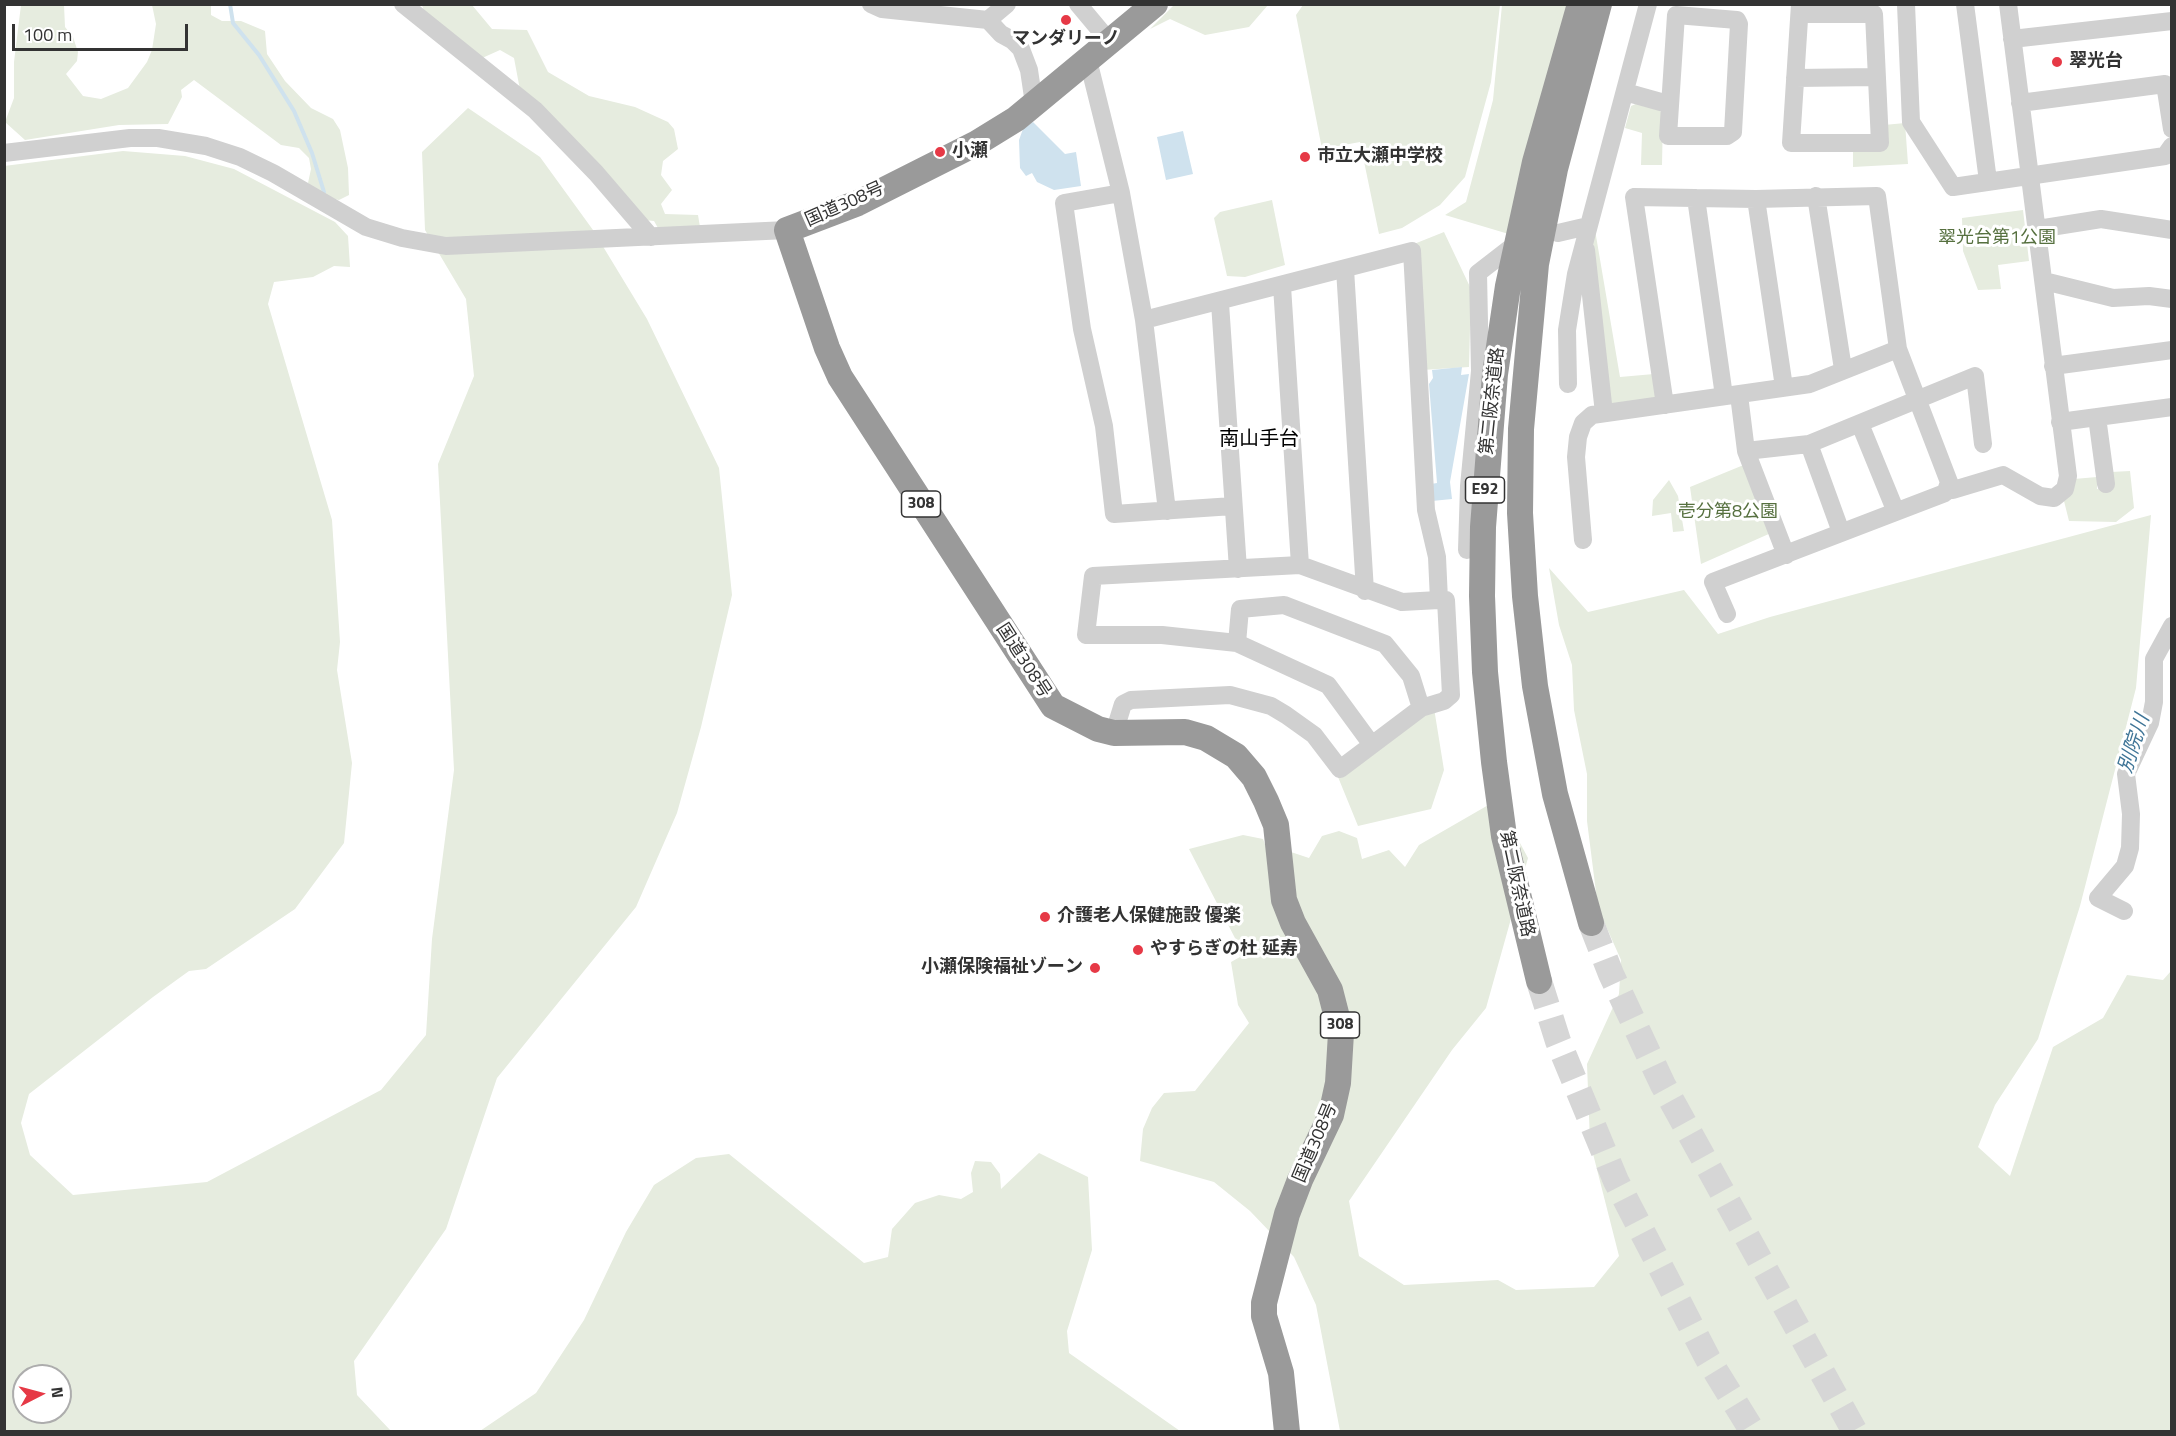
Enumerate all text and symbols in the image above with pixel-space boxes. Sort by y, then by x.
scale bar [15,12,190,50]
marker: マンダリーノ [1059,13,1073,27]
text: 100 m [23,21,72,48]
place label: マンダリーノ [1012,29,1120,51]
place label: 翠光台 [2069,51,2123,73]
marker: 翠光台 [2050,55,2064,69]
place label: 小瀬 [952,141,988,163]
marker: 小瀬 [933,145,947,159]
place label: 市立大瀬中学校 [1317,146,1443,168]
marker: 市立大瀬中学校 [1298,150,1312,164]
street label: 国道308号 [802,178,888,232]
park label: 翠光台第1公園 [1938,228,2056,250]
street label: 第二阪奈道路 [1477,346,1509,456]
district label: 南山手台 [1219,428,1299,452]
road number: E92 [1466,477,1504,503]
road number: 308 [902,491,940,517]
park label: 壱分第8公園 [1678,502,1778,524]
street label: 国道308号 [991,620,1055,702]
water label: 別院川 [2114,712,2156,776]
street label: 第二阪奈道路 [1494,829,1538,939]
place label: 介護老人保健施設 優楽 [1057,906,1241,928]
marker: 介護老人保健施設 優楽 [1038,910,1052,924]
place label: やすらぎの杜 延寿 [1150,939,1298,961]
marker: やすらぎの杜 延寿 [1131,943,1145,957]
place label: 小瀬保険福祉ゾーン [921,957,1083,979]
marker: 小瀬保険福祉ゾーン [1088,961,1102,975]
road number: 308 [1320,1012,1360,1038]
street label: 国道308号 [1290,1100,1342,1186]
north arrow [12,1364,72,1424]
text: N [45,1386,70,1399]

